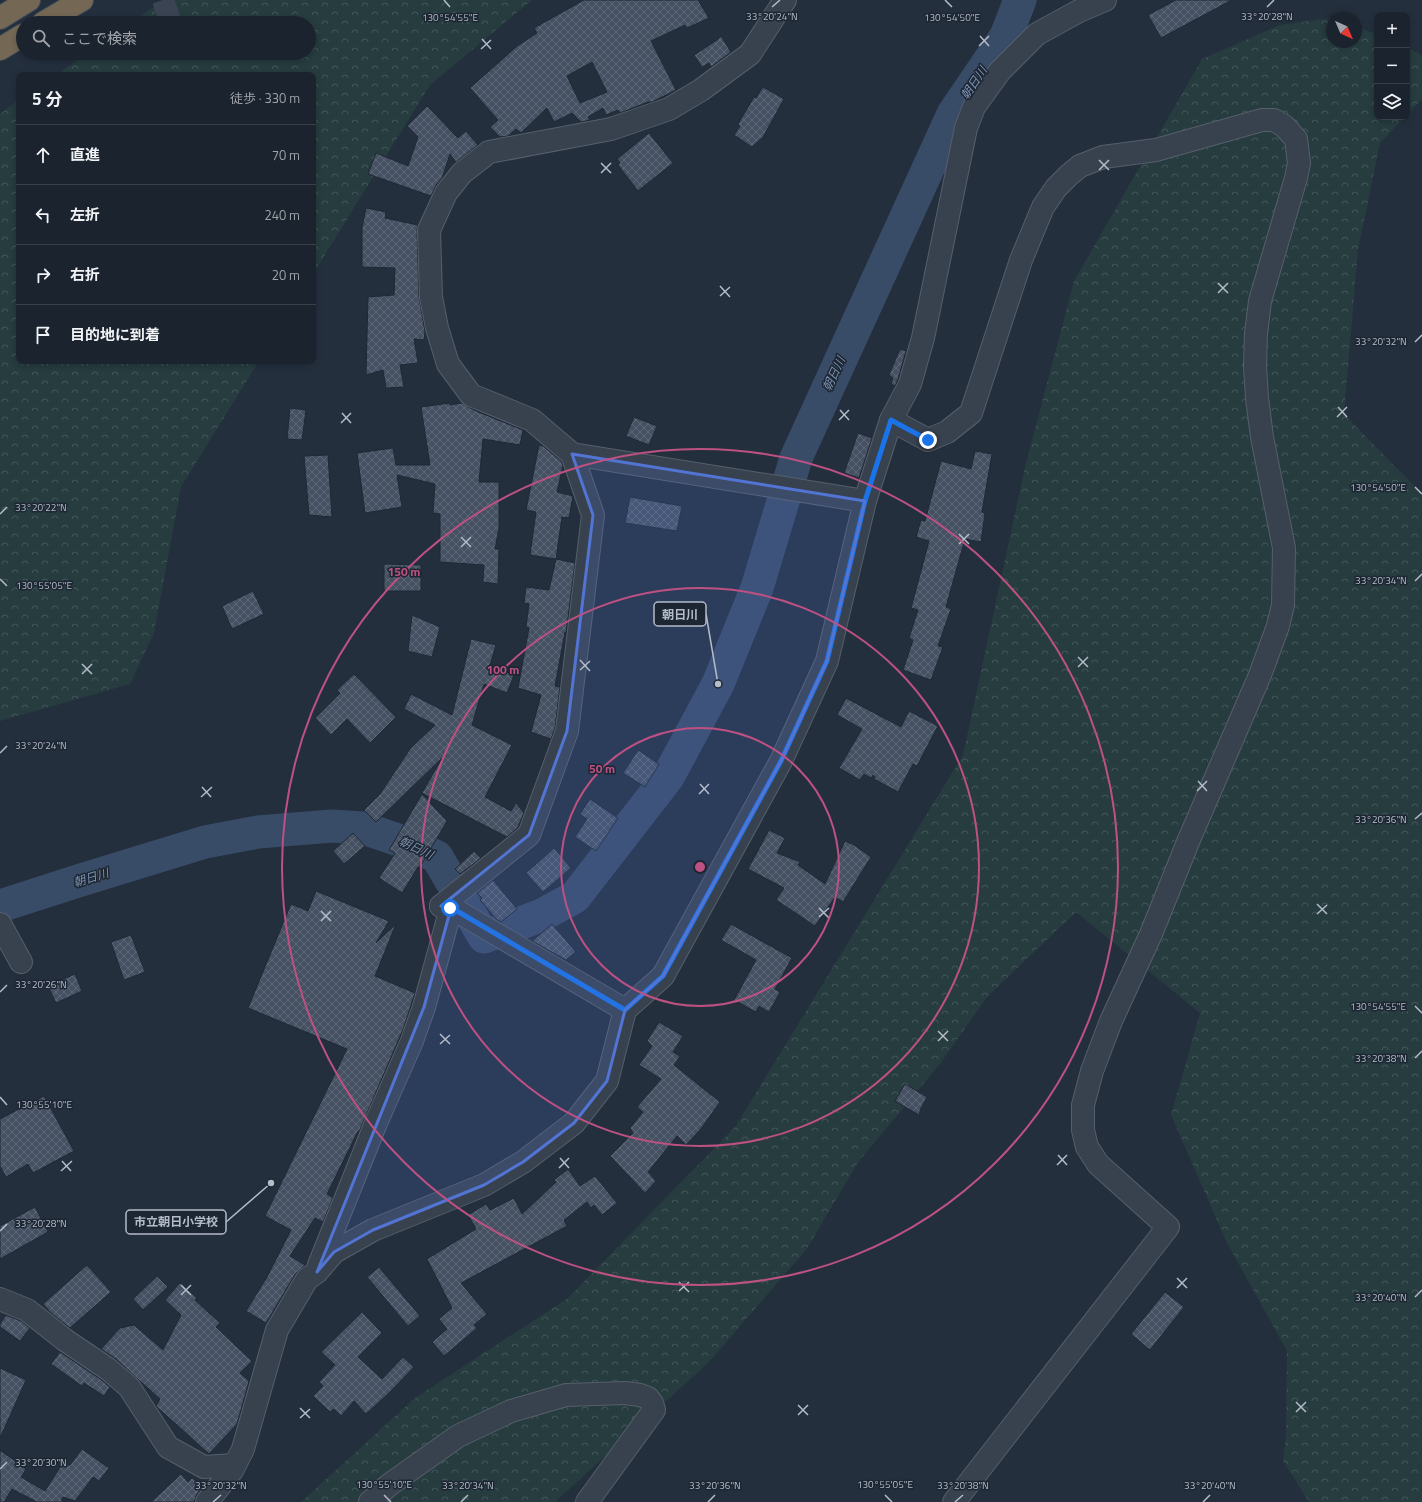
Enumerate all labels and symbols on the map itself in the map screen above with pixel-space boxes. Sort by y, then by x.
text: 33°20'24"N [746,9,798,24]
text: 33°20'28"N [1241,9,1293,24]
text: 130°54'55"E [422,10,479,25]
text: 130°54'50"E [924,10,981,25]
north arrow [1326,12,1362,48]
water label: 朝日川 [956,61,993,103]
text: 33°20'32"N [1355,334,1407,349]
water label: 朝日川 [817,352,851,394]
route end [919,431,937,449]
text: 130°54'50"E [1350,480,1407,495]
text: 33°20'22"N [15,500,67,515]
text: 150 m [388,562,420,581]
text: 33°20'34"N [1355,573,1407,588]
text: 130°55'05"E [16,578,73,593]
callout: 朝日川 [654,602,706,626]
text: 朝日川 [662,605,698,624]
text: 100 m [487,660,519,679]
text: 33°20'24"N [15,738,67,753]
text: 50 m [589,759,615,778]
text: 33°20'36"N [1355,812,1407,827]
water label: 朝日川 [396,831,438,865]
centre of rings [693,860,707,874]
water label: 朝日川 [71,863,113,892]
route start [441,899,459,917]
text: 33°20'26"N [15,977,67,992]
text: 130°54'55"E [1350,999,1407,1014]
text: 33°20'38"N [1355,1051,1407,1066]
text: 130°55'10"E [16,1097,73,1112]
callout: 市立朝日小学校 [126,1210,226,1234]
text: 市立朝日小学校 [134,1212,218,1231]
text: 33°20'28"N [15,1216,67,1231]
text: 33°20'40"N [1355,1290,1407,1305]
text: 33°20'30"N [15,1455,67,1470]
text: 130°55'10"E [356,1477,413,1492]
text: 130°55'05"E [857,1477,914,1492]
text: 33°20'32"N [195,1478,247,1493]
text: 33°20'34"N [442,1478,494,1493]
text: 33°20'36"N [689,1478,741,1493]
text: 33°20'38"N [937,1478,989,1493]
text: 33°20'40"N [1184,1478,1236,1493]

